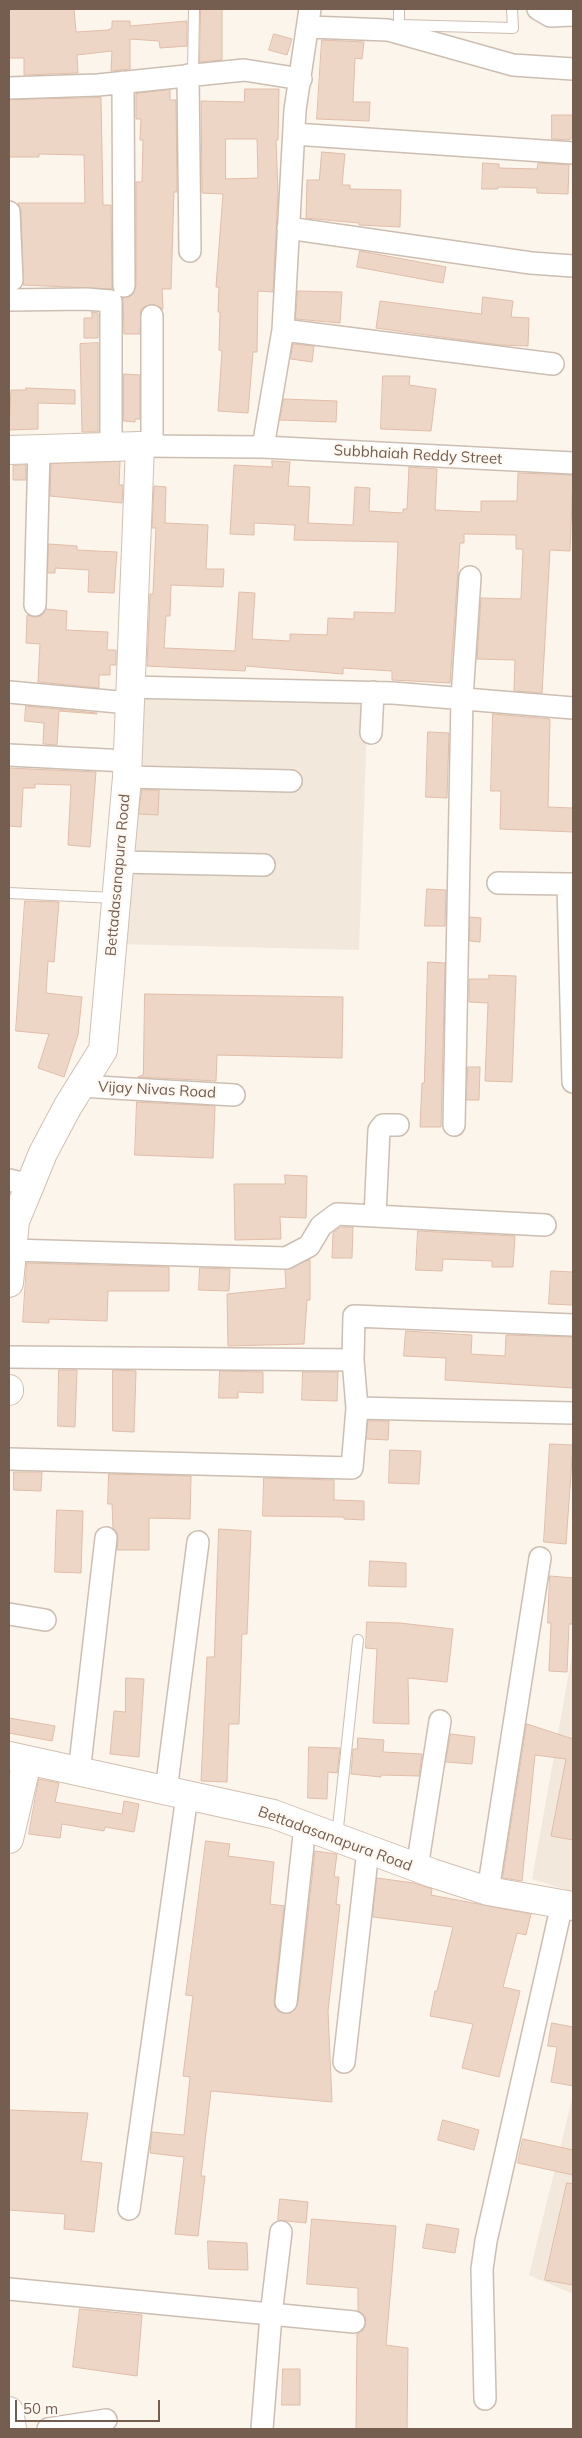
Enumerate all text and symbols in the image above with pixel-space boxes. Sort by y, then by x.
street label: Subbhaiah Reddy Street [333,442,503,468]
street label: Bettadasanapura Road [102,793,134,957]
street label: Vijay Nivas Road [98,1078,216,1102]
street label: Bettadasanapura Road [256,1803,414,1875]
scale bar [18,2390,162,2422]
text: 50 m [23,2399,58,2418]

